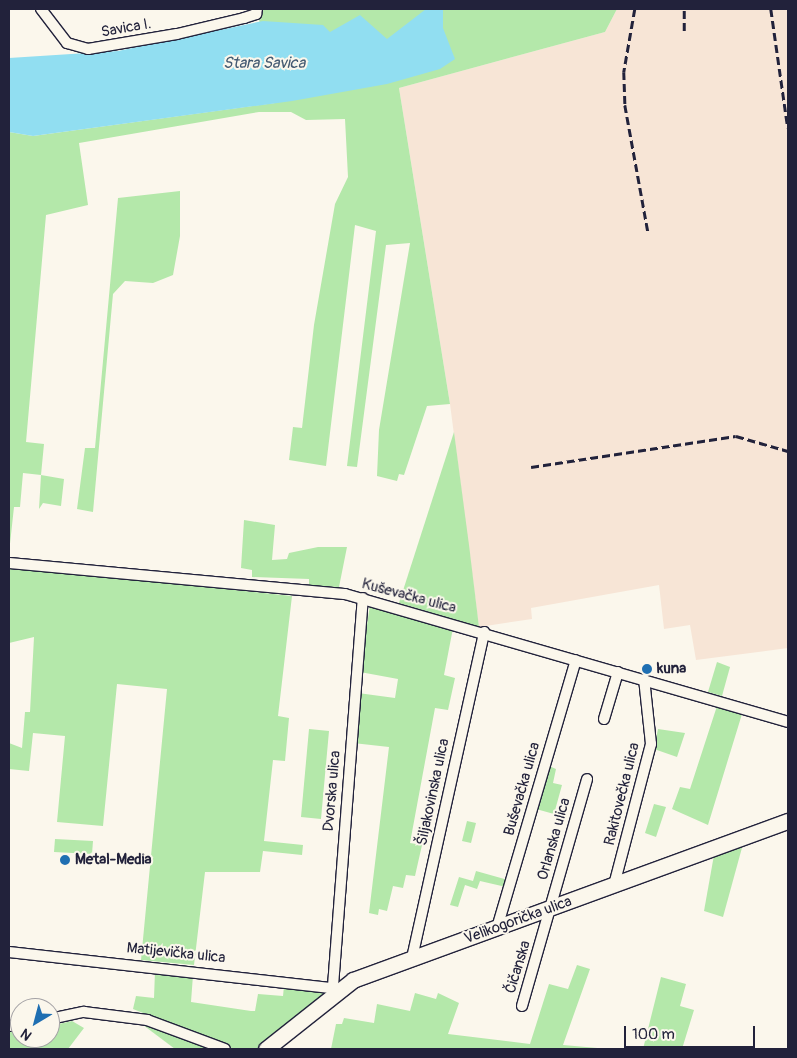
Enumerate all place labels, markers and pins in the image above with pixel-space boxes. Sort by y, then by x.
place label: kuna [657,660,686,678]
marker: kuna [641,663,653,675]
place label: Metal-Media [75,851,151,869]
marker: Metal-Media [59,854,71,866]

